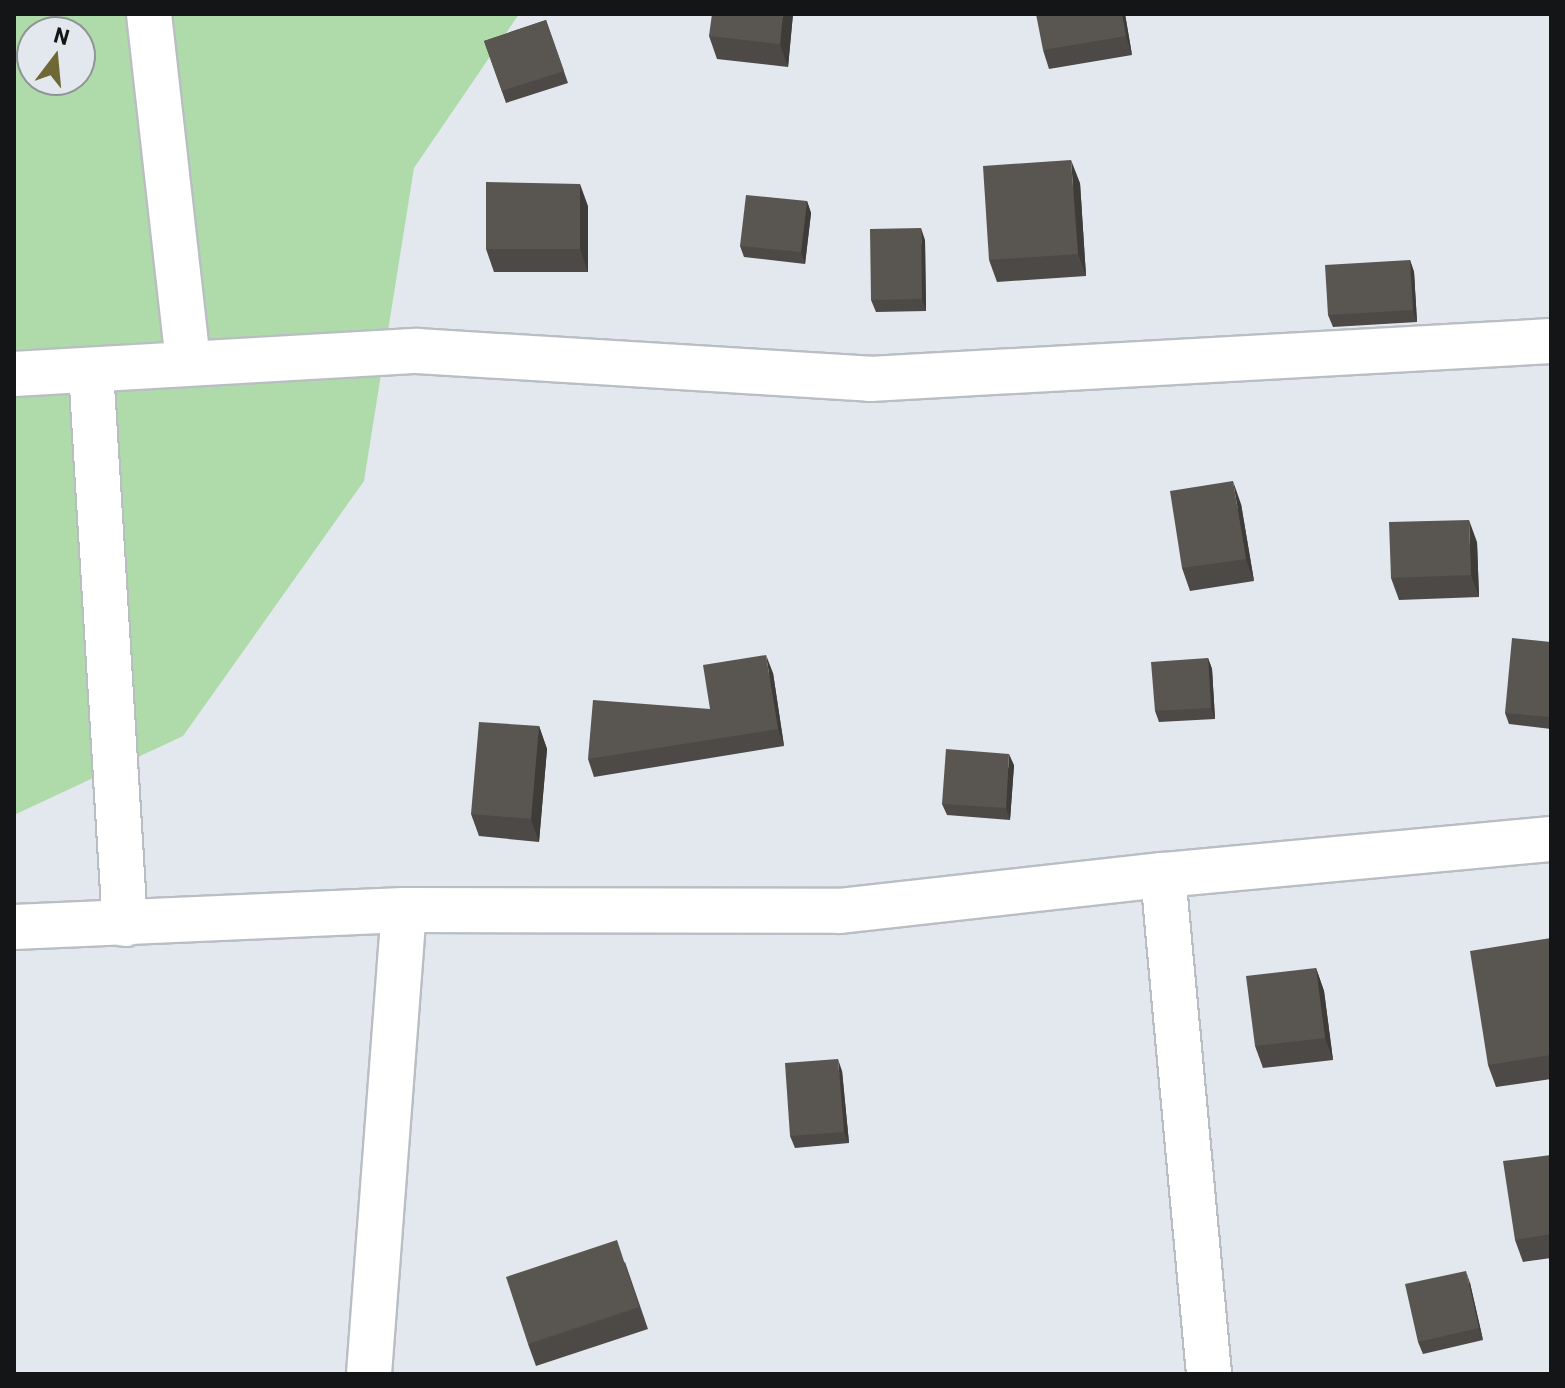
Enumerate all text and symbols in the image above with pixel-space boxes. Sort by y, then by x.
north arrow [16,16,96,96]
text: N [51,20,73,49]

